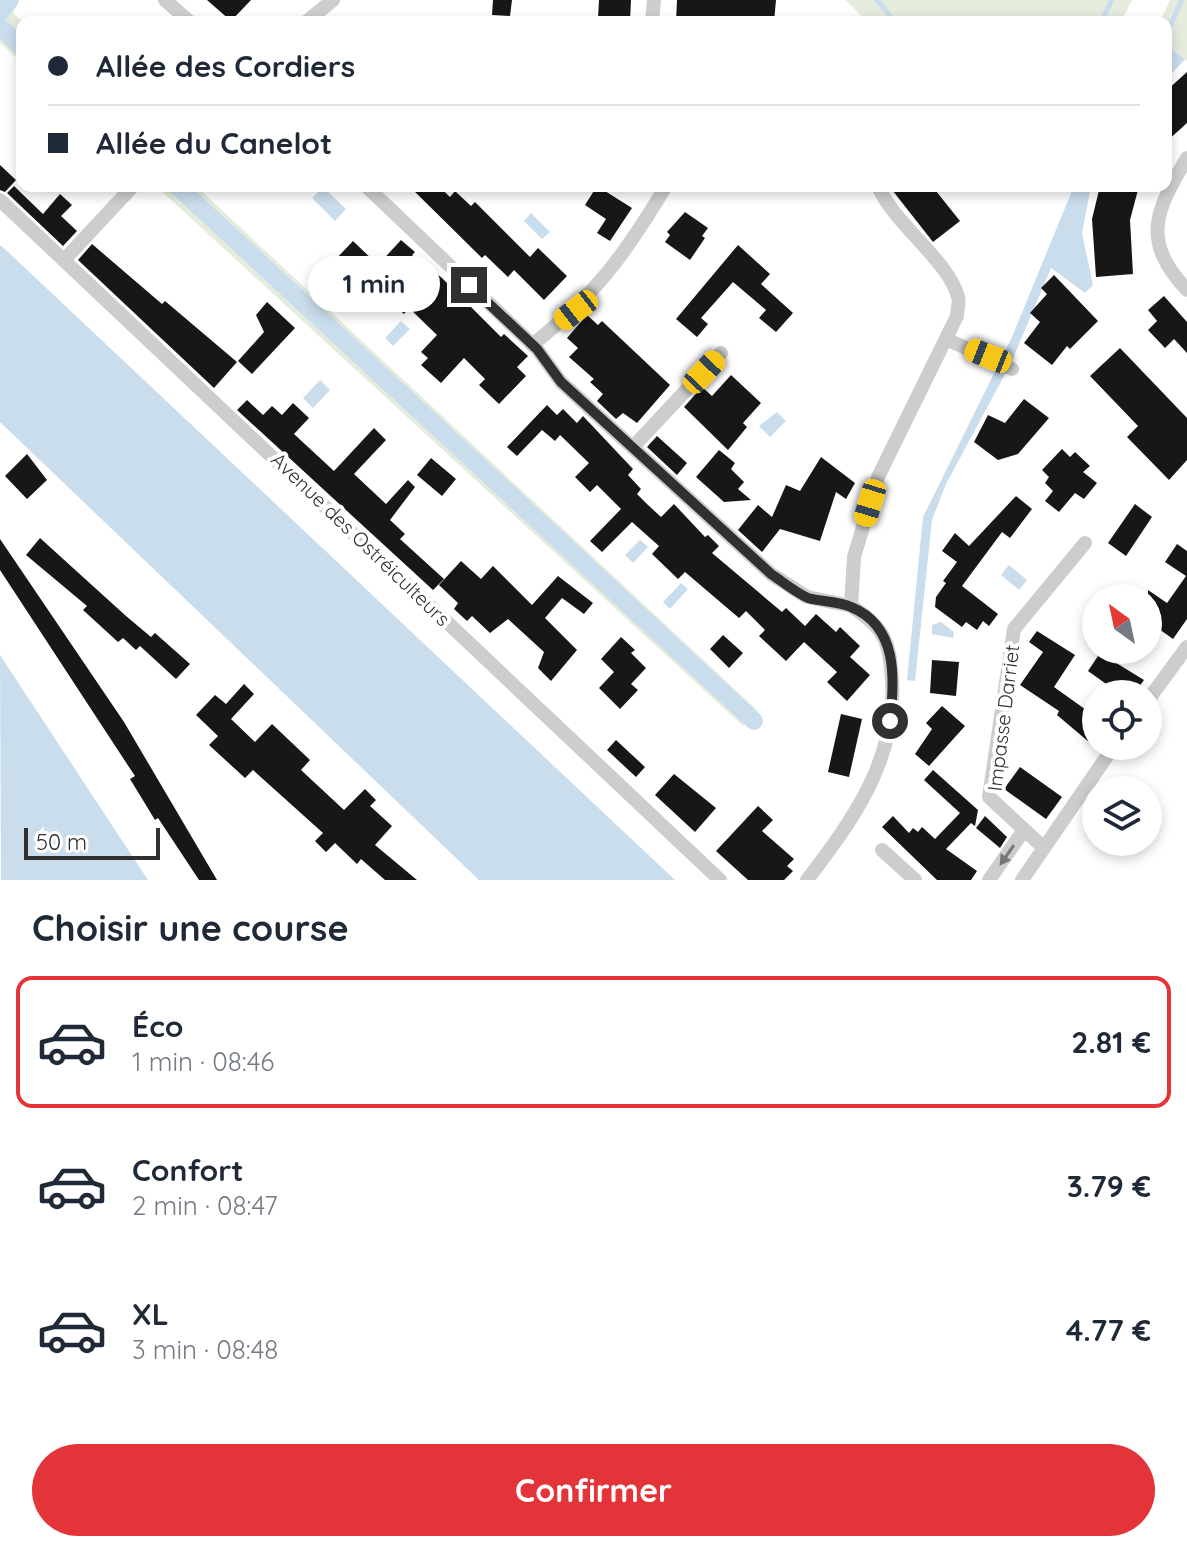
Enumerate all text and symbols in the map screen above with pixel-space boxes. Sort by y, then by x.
text: Allée des Cordiers [96,47,355,85]
text: Allée du Canelot [96,124,332,162]
callout: 1 min [309,257,441,313]
text: 1 min [343,267,406,300]
route end [451,267,487,303]
car [550,286,602,334]
car [961,336,1015,376]
car [679,346,729,398]
street label: Avenue des Ostréiculteurs [266,447,456,631]
car [852,477,888,529]
north arrow [1082,584,1162,664]
map controls [1082,584,1162,856]
street label: Impasse Darriet [982,643,1024,793]
button: locate [1082,680,1162,760]
route start [872,703,908,739]
button: layers [1082,776,1162,856]
scale bar [24,824,160,860]
text: 50 m [36,828,87,856]
one-way arrow [999,844,1015,866]
text: Choisir une course [32,905,349,950]
icon: car [36,1006,108,1078]
text: Éco [132,1007,183,1045]
text: 2.81 € [1071,1023,1151,1061]
text: 1 min · 08:46 [132,1045,274,1078]
icon: car [36,1150,108,1222]
text: Confort [132,1151,244,1189]
text: 3.79 € [1067,1167,1151,1205]
text: 2 min · 08:47 [132,1189,278,1222]
icon: car [36,1294,108,1366]
text: XL [132,1295,169,1333]
text: 4.77 € [1066,1311,1151,1349]
text: 3 min · 08:48 [132,1333,278,1366]
button: Confirmer [32,1444,1155,1536]

